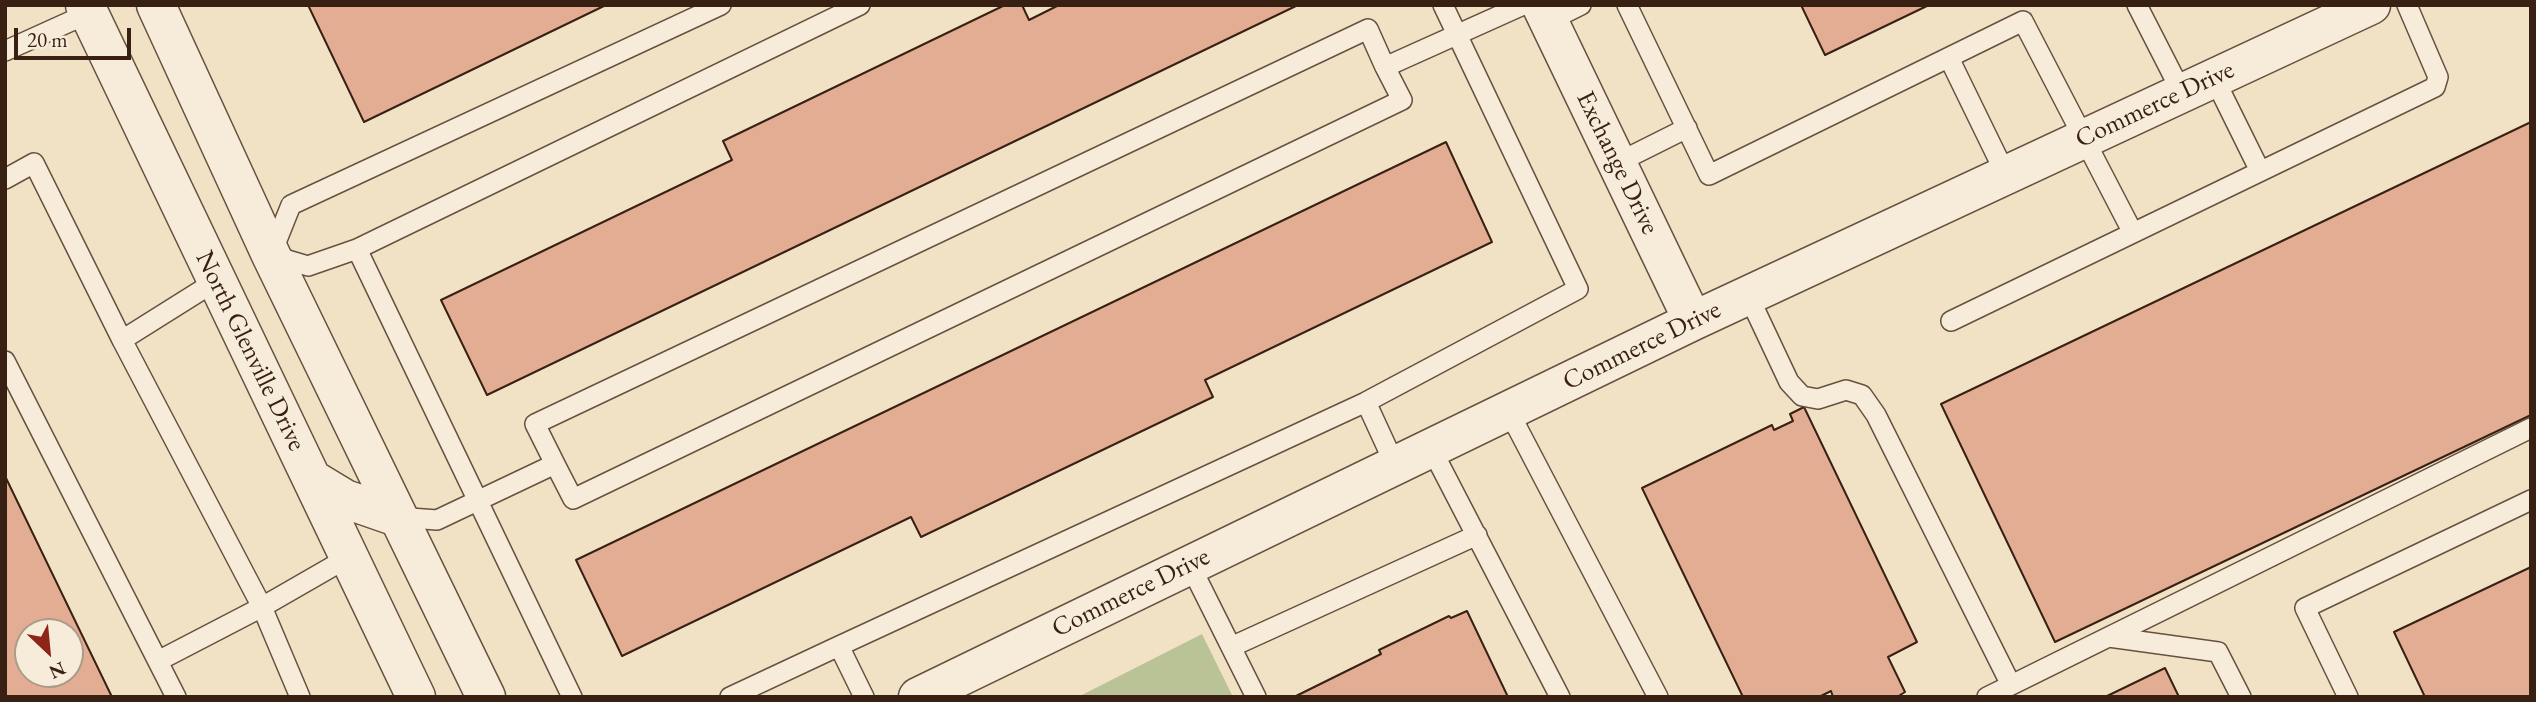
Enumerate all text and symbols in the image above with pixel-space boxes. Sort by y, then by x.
scale bar [18,14,135,58]
text: 20 m [27,26,68,53]
street label: Commerce Drive [2071,55,2239,155]
street label: Exchange Drive [1569,86,1665,240]
street label: North Glenville Drive [188,246,312,456]
street label: Commerce Drive [1558,294,1726,398]
street label: Commerce Drive [1047,541,1215,645]
north arrow [14,618,84,688]
text: N [45,656,70,685]

